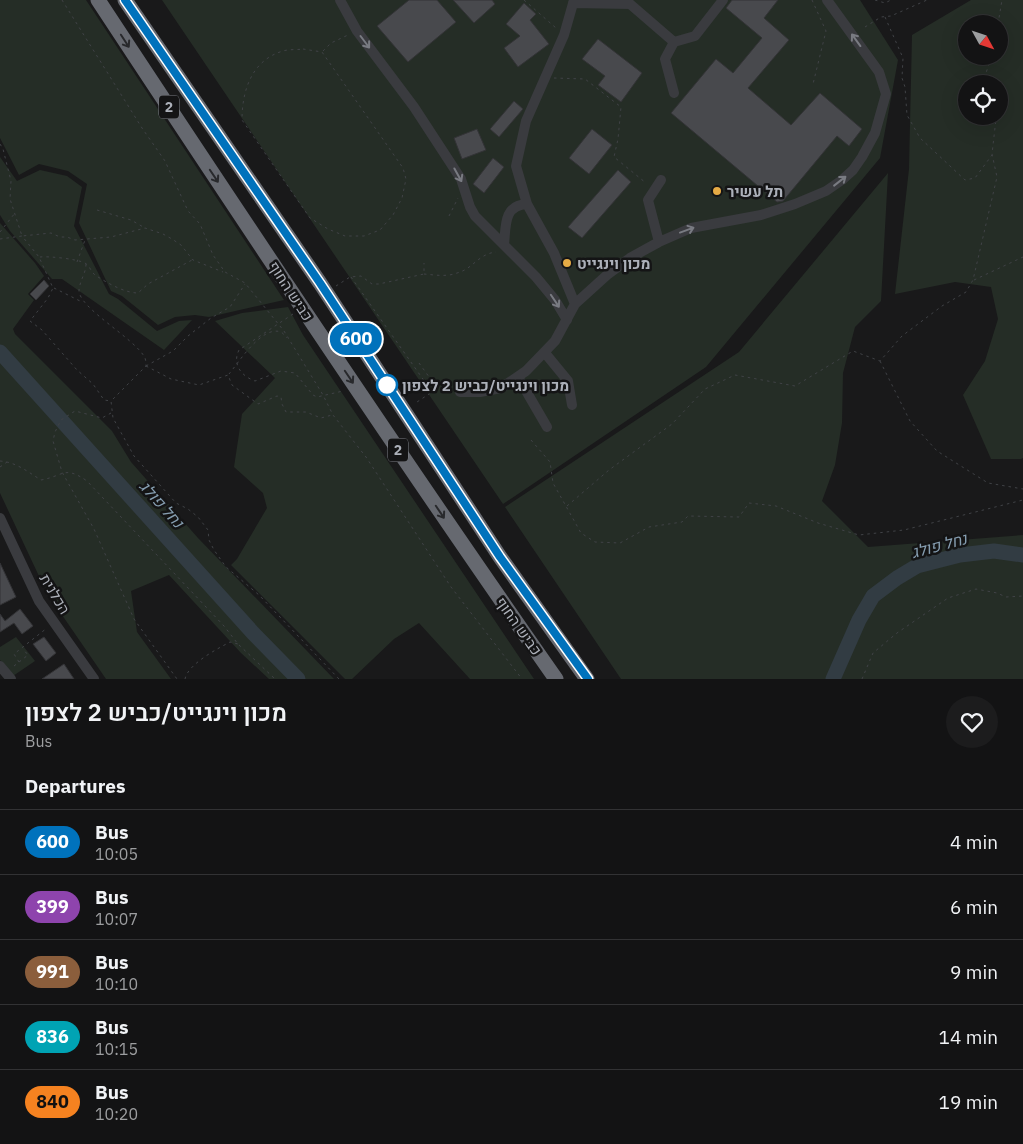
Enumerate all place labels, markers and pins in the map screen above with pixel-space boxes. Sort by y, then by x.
place label: תל עשיר [727,182,783,201]
marker: תל עשיר [711,185,723,197]
place label: מכון וינגייט [577,254,650,273]
marker: מכון וינגייט [561,257,573,269]
marker: מכון וינגייט/כביש 2 לצפון [376,374,398,396]
place label: מכון וינגייט/כביש 2 לצפון [402,376,569,395]

